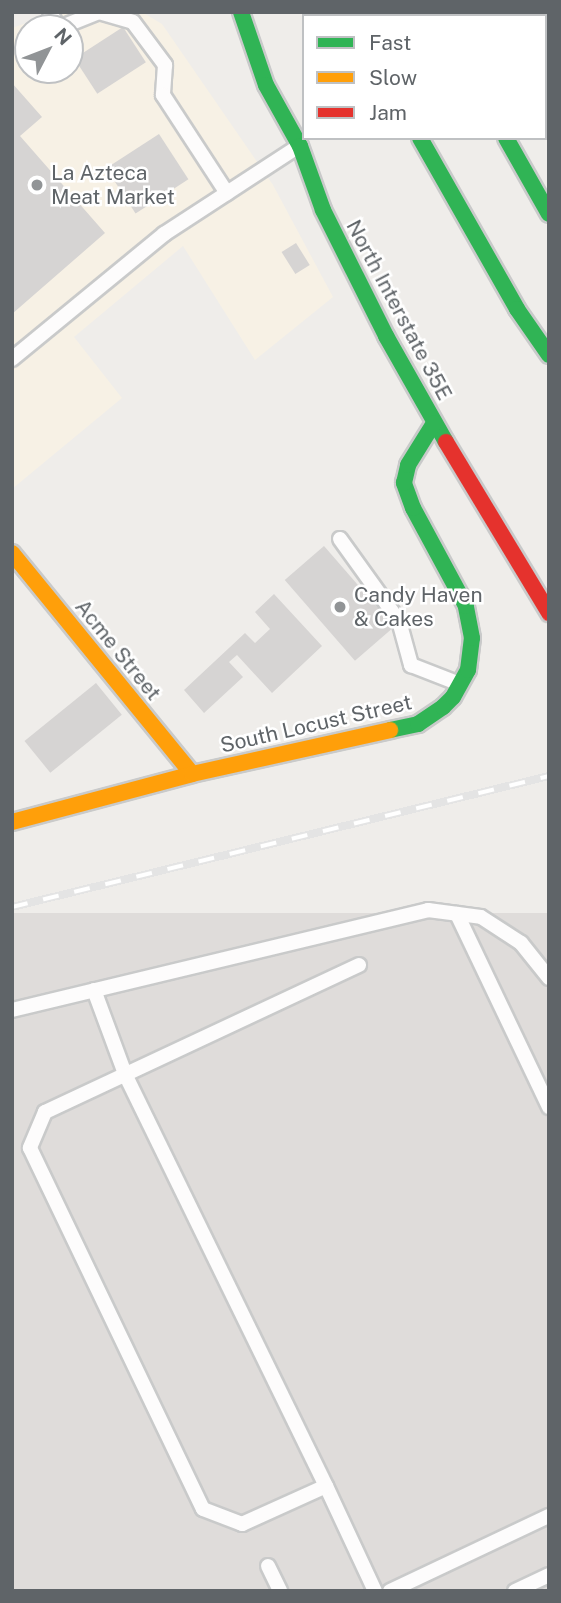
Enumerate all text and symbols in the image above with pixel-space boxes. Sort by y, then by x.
north arrow [14,14,84,84]
legend [302,14,547,140]
text: N [50,23,76,49]
text: Fast [369,30,411,55]
text: Slow [369,65,417,90]
text: Jam [369,100,407,125]
place label: La Azteca Meat Market [51,160,175,210]
marker: La Azteca Meat Market [29,177,45,193]
street label: North Interstate 35E [341,216,457,404]
place label: Candy Haven & Cakes [354,582,483,632]
street label: Acme Street [70,595,166,705]
marker: Candy Haven & Cakes [332,599,348,615]
street label: South Locust Street [218,690,414,758]

